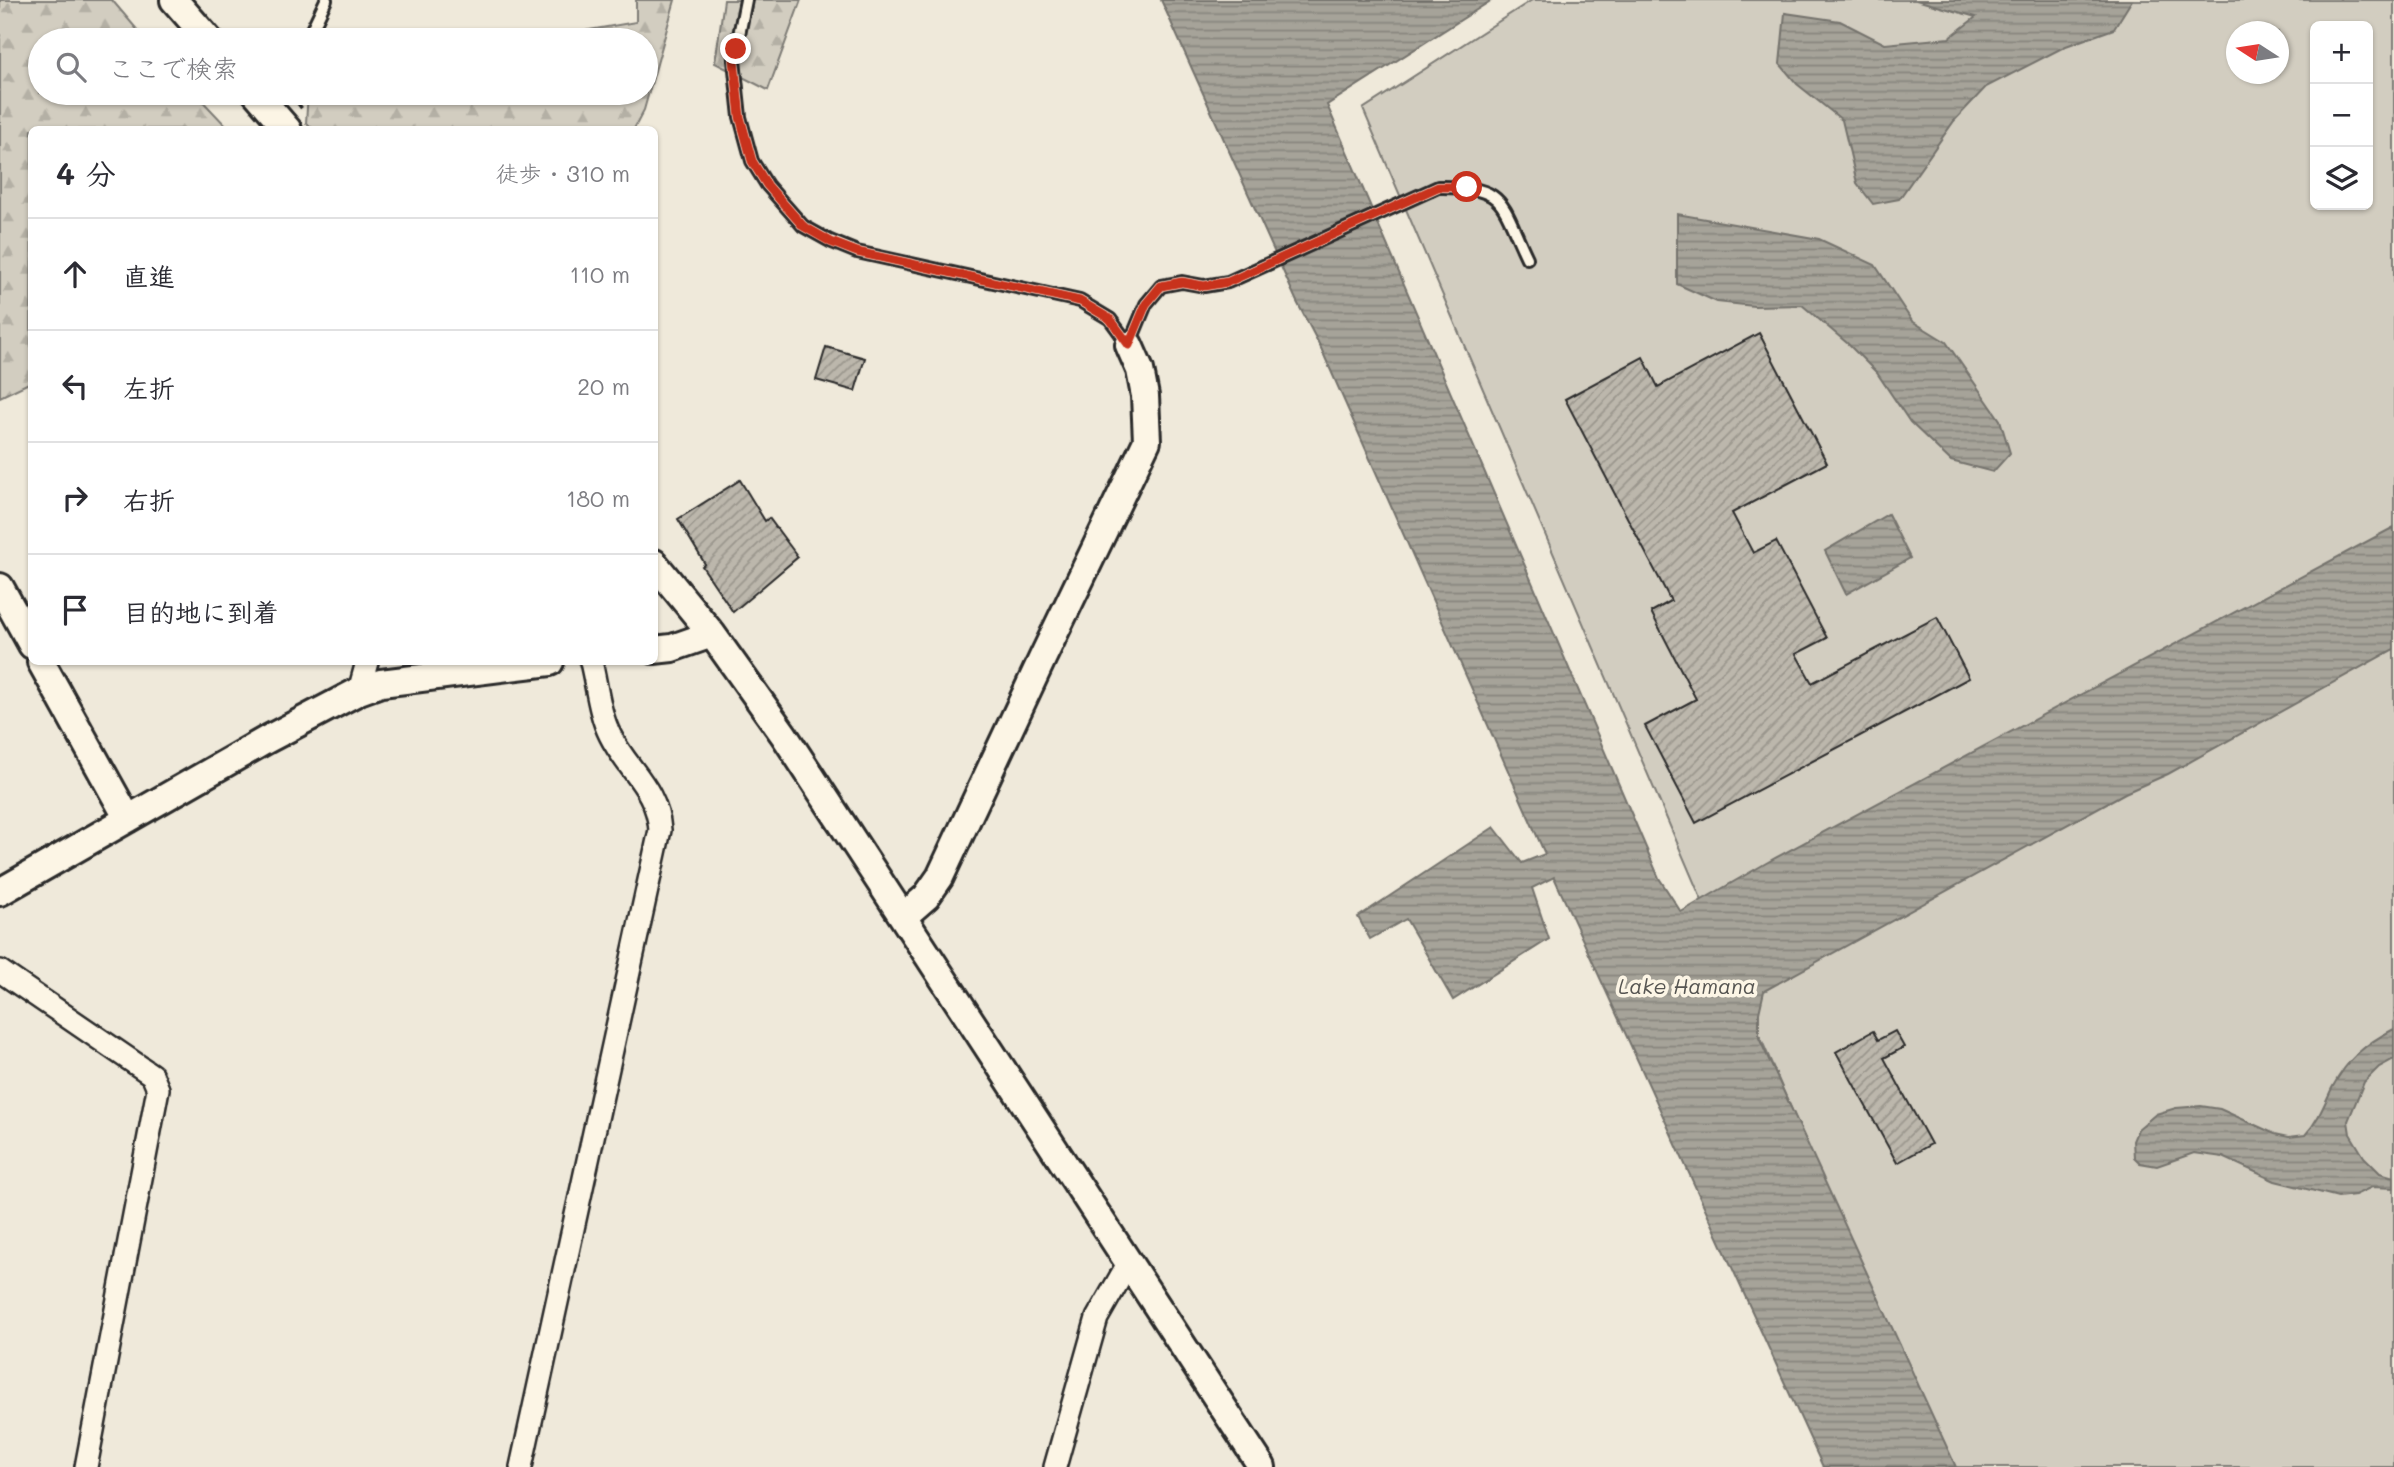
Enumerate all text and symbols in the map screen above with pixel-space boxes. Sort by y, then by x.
north arrow [2226,21,2289,84]
map controls [2310,21,2373,210]
button: + [2310,21,2373,84]
search box [28,28,658,105]
route end [720,33,751,64]
icon: search [52,48,90,86]
text: ここで検索 [108,51,238,85]
button: − [2310,84,2373,147]
button: layers [2310,147,2373,210]
text: 4 分 [56,153,116,193]
text: 徒歩 · 310 m [496,158,630,188]
route start [1451,171,1482,202]
icon: ahead [56,255,94,293]
text: 直進 [123,259,175,293]
text: 110 m [570,259,630,289]
icon: left [56,367,94,405]
text: 左折 [123,371,175,405]
text: 20 m [577,371,630,401]
icon: right [56,479,94,517]
text: 右折 [123,483,175,517]
text: 180 m [566,483,630,513]
icon: arrive [56,591,94,629]
text: 目的地に到着 [123,595,279,629]
water label: Lake Hamana [1618,972,1756,999]

